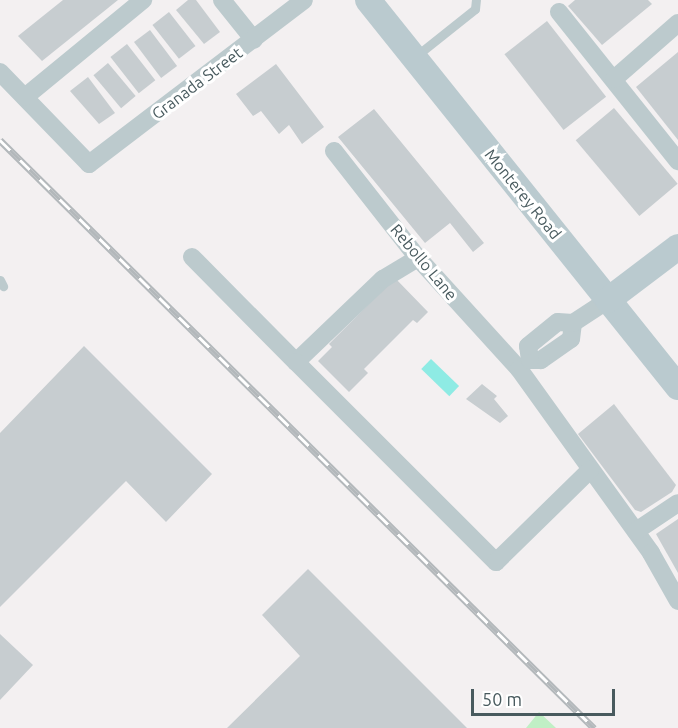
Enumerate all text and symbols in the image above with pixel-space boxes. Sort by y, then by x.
street label: Granada Street [148,43,246,123]
street label: Monterey Road [481,145,565,243]
street label: Rebollo Lane [387,220,461,304]
scale bar [474,677,618,715]
text: 50 m [482,689,522,709]

